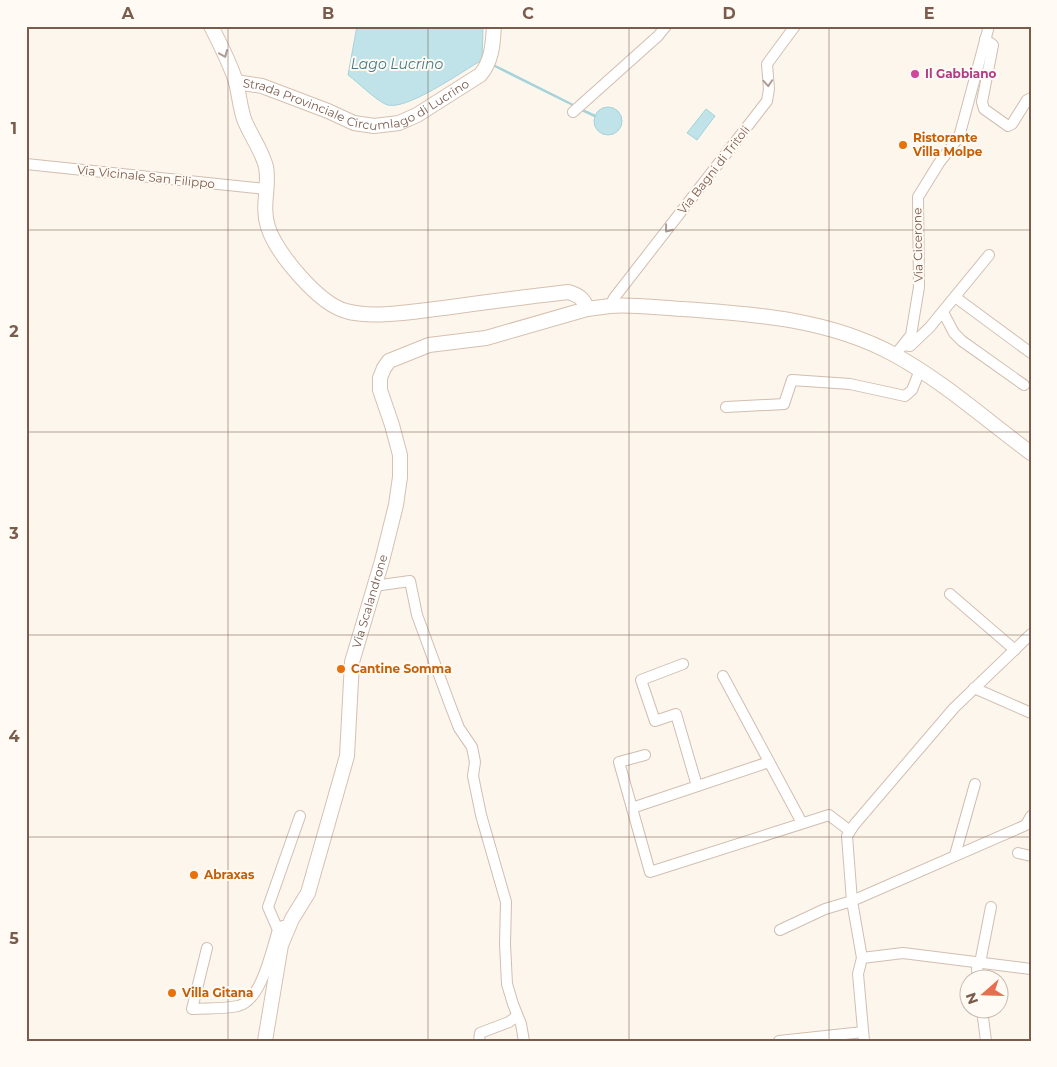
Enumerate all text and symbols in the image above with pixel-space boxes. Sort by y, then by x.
text: A [121,4,135,23]
text: B [322,4,334,23]
text: C [522,4,534,23]
text: D [722,4,736,23]
text: E [924,4,934,23]
one-way arrow [217,49,228,58]
water label: Lago Lucrino [351,55,444,73]
place label: Il Gabbiano [925,66,997,81]
marker: Il Gabbiano [909,68,921,80]
street label: Strada Provinciale Circumlago di Lucrino [232,74,476,88]
text: Strada Provinciale Circumlago di Lucrino [242,75,472,133]
one-way arrow [762,80,773,88]
text: 1 [11,119,17,138]
street label: Via Bagni di Tritoli [674,122,753,217]
place label: Ristorante Villa Molpe [912,130,983,159]
marker: Ristorante Villa Molpe [897,139,909,151]
street label: Via Vicinale San Filippo [76,162,216,191]
street label: Via Cicerone [909,207,926,283]
one-way arrow [665,223,673,232]
text: 2 [9,322,19,341]
text: 3 [8,524,19,543]
street label: Via Scalandrone [349,553,390,650]
place label: Cantine Somma [351,661,452,676]
marker: Cantine Somma [335,663,347,675]
text: 4 [8,727,20,746]
place label: Abraxas [203,867,255,882]
marker: Abraxas [188,869,200,881]
text: 5 [9,929,19,948]
north arrow [960,970,1010,1020]
place label: Villa Gitana [181,985,254,1000]
marker: Villa Gitana [166,987,178,999]
text: N [961,990,982,1007]

